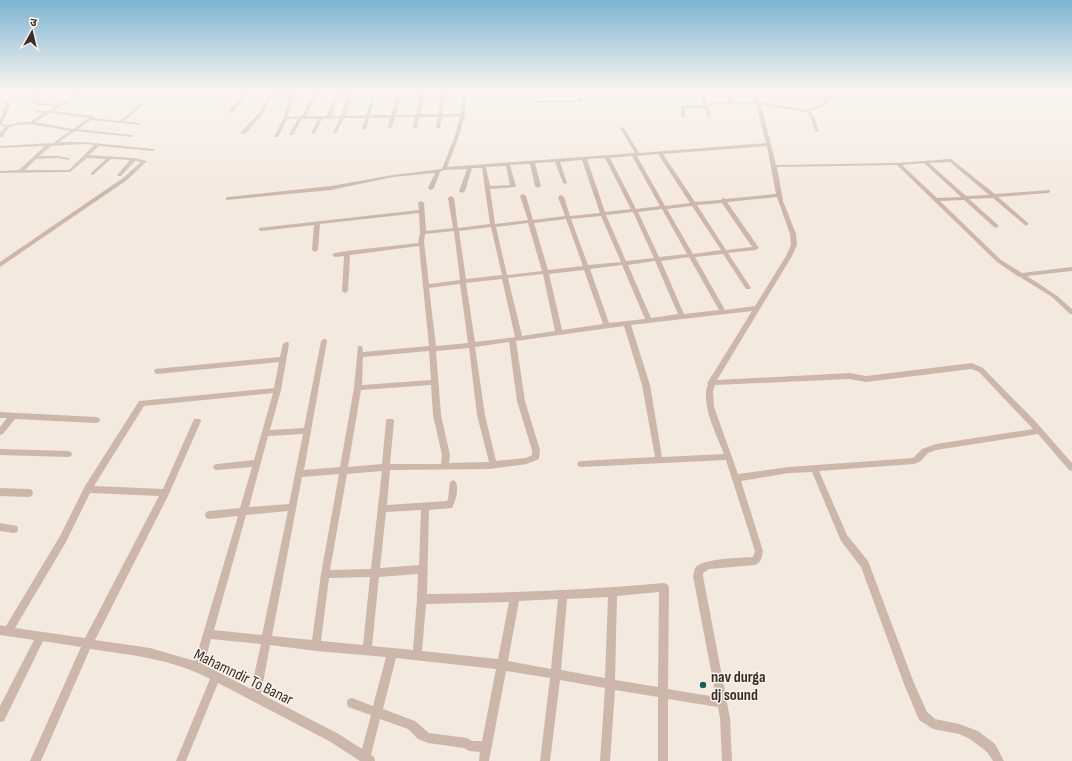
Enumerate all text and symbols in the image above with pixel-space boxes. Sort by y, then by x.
north arrow [12,12,52,52]
text: उ [29,16,38,30]
street label: Mahamndir To Banar [191,645,296,710]
place label: nav durga dj sound [711,668,765,705]
marker: nav durga dj sound [698,680,708,690]

